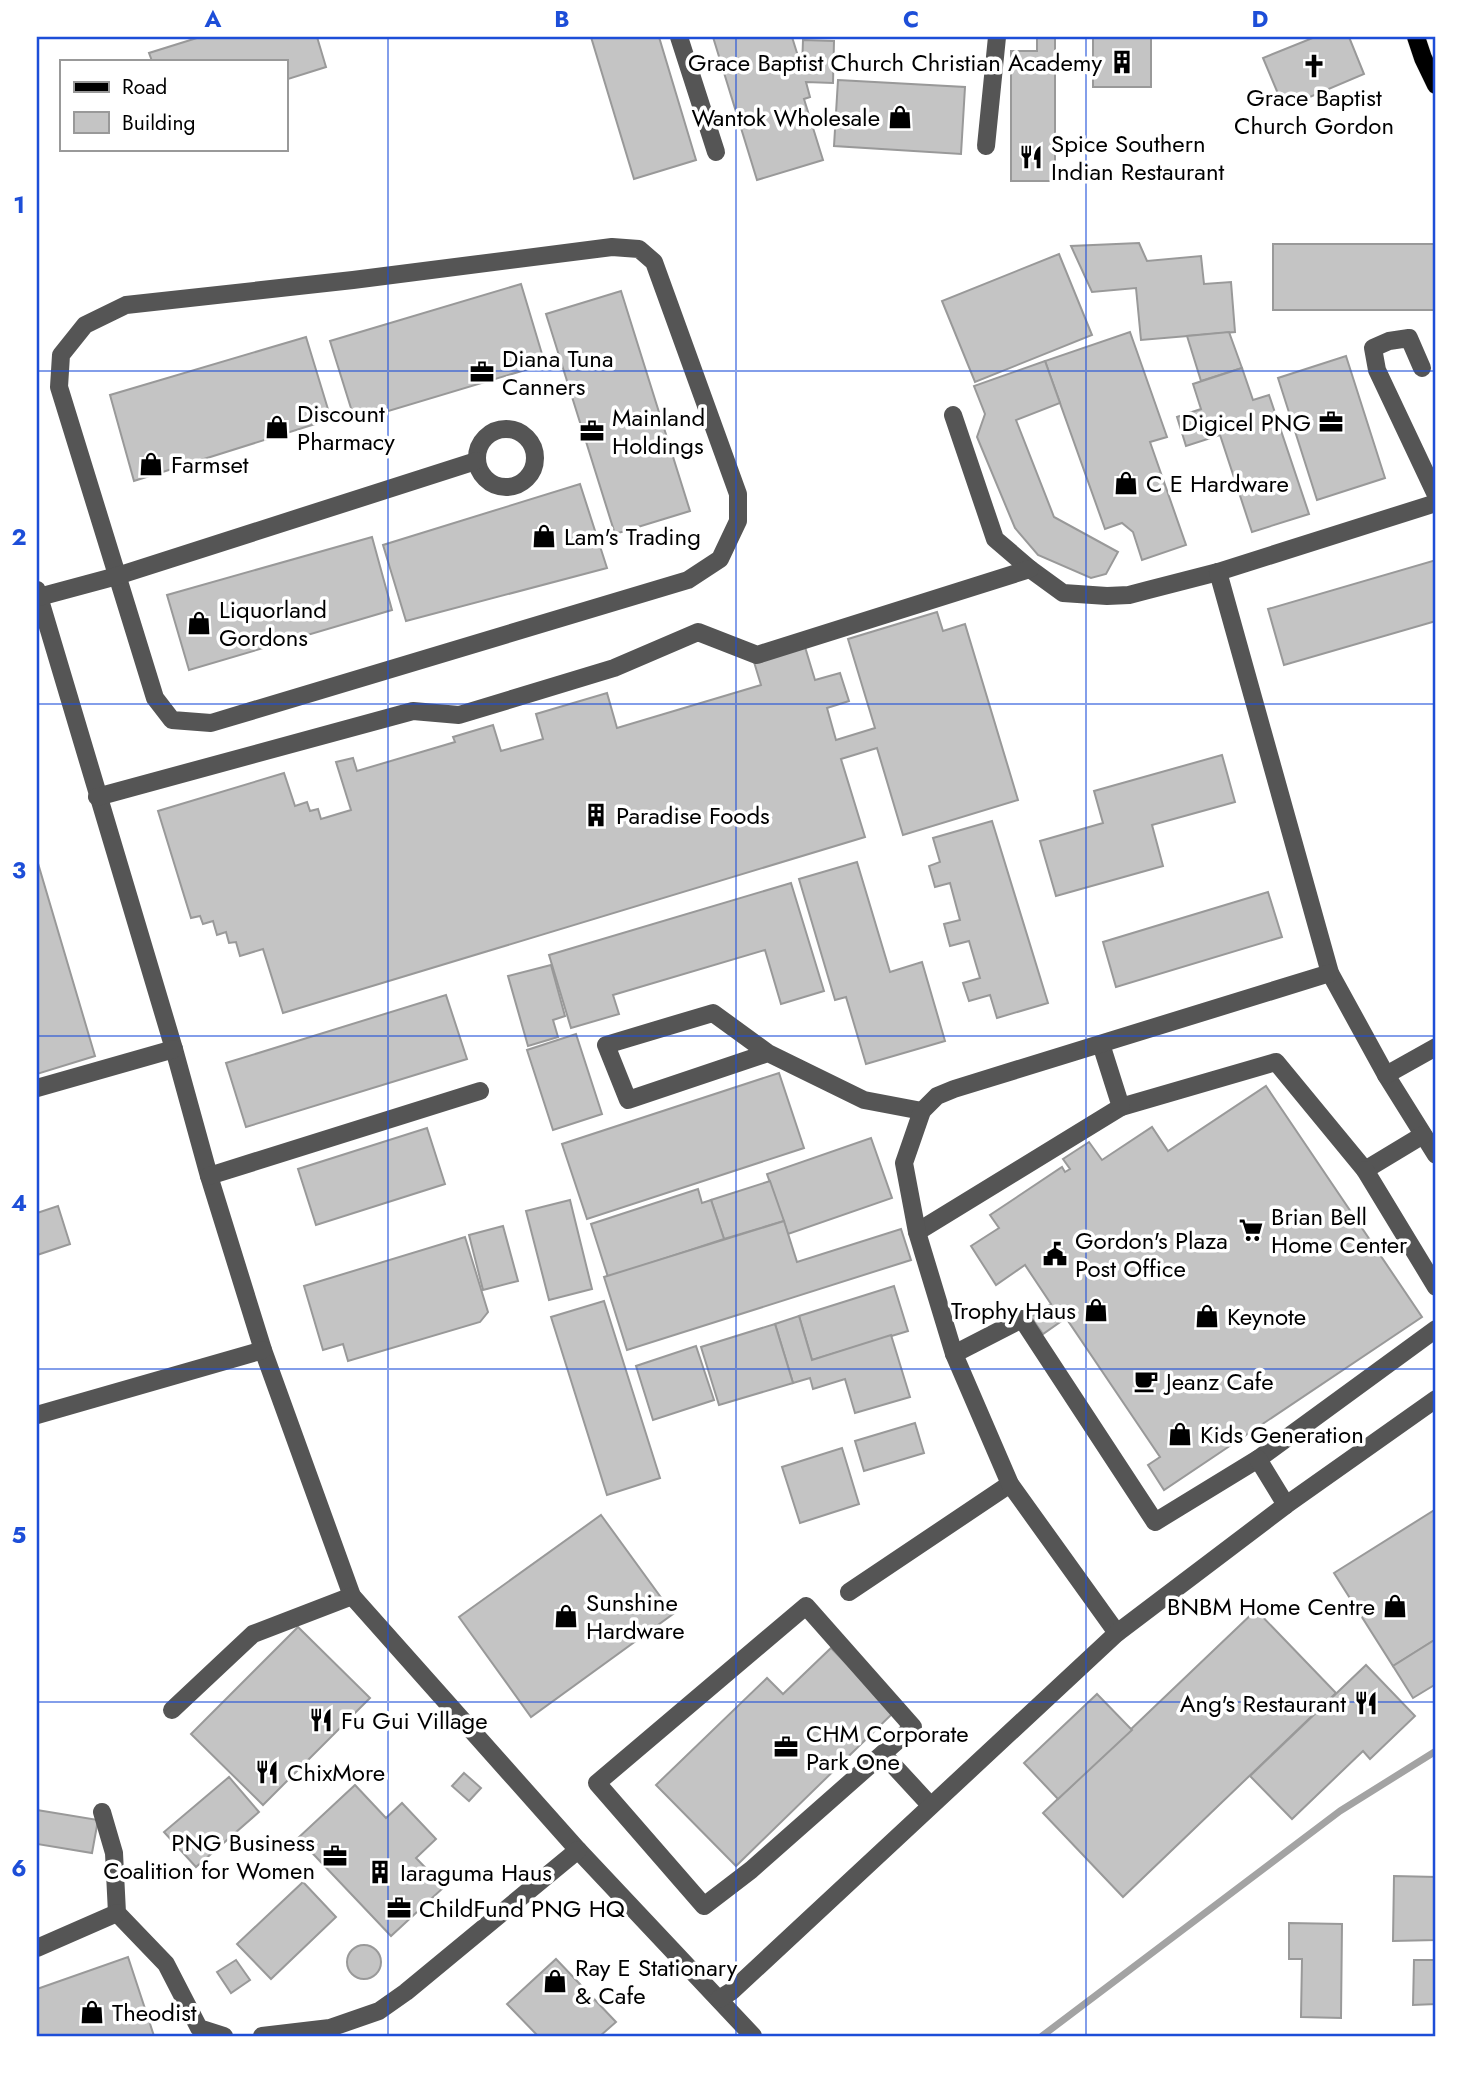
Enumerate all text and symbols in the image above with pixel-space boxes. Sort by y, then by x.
text: A [204,2,222,36]
text: B [554,2,570,36]
text: C [903,2,919,36]
text: D [1252,2,1269,36]
place label: Grace Baptist Church Christian Academy [688,45,1102,80]
building icon: Grace Baptist Church Christian Academy [1108,48,1136,76]
church icon: Grace Baptist Church Gordon [1300,52,1328,80]
legend [60,60,287,150]
text: Road [122,72,167,102]
place label: Grace Baptist Church Gordon [1234,80,1394,143]
place label: Wantok Wholesale [691,100,880,135]
shop icon: Wantok Wholesale [886,103,914,131]
text: Building [122,108,195,138]
place label: Spice Southern Indian Restaurant [1051,126,1224,189]
restaurant icon: Spice Southern Indian Restaurant [1017,143,1045,171]
text: 1 [13,188,25,222]
place label: Diana Tuna Canners [502,341,613,404]
office icon: Diana Tuna Canners [468,358,496,386]
place label: Discount Pharmacy [297,396,395,459]
place label: Mainland Holdings [612,400,705,463]
place label: Digicel PNG [1182,405,1311,440]
office icon: Digicel PNG [1317,408,1345,436]
shop icon: Discount Pharmacy [263,413,291,441]
office icon: Mainland Holdings [578,417,606,445]
place label: Farmset [171,447,249,482]
shop icon: Farmset [137,450,165,478]
place label: C E Hardware [1146,466,1289,501]
shop icon: C E Hardware [1112,469,1140,497]
place label: Lam's Trading [564,519,701,554]
text: 2 [11,520,27,554]
shop icon: Lam's Trading [530,522,558,550]
place label: Liquorland Gordons [219,592,327,655]
shop icon: Liquorland Gordons [185,609,213,637]
place label: Paradise Foods [616,798,770,833]
building icon: Paradise Foods [582,801,610,829]
text: 3 [12,853,26,887]
text: 4 [11,1186,27,1220]
place label: Brian Bell Home Center [1271,1199,1408,1262]
supermarket icon: Brian Bell Home Center [1237,1216,1265,1244]
place label: Gordon's Plaza Post Office [1075,1223,1228,1286]
public building icon: Gordon's Plaza Post Office [1041,1240,1069,1268]
place label: Trophy Haus [951,1293,1076,1328]
shop icon: Trophy Haus [1082,1296,1110,1324]
place label: Keynote [1227,1299,1306,1334]
shop icon: Keynote [1193,1302,1221,1330]
place label: Jeanz Cafe [1163,1364,1274,1399]
cafe icon: Jeanz Cafe [1132,1367,1160,1395]
place label: Kids Generation [1200,1417,1364,1452]
shop icon: Kids Generation [1166,1420,1194,1448]
text: 5 [12,1518,26,1552]
place label: Sunshine Hardware [586,1585,685,1648]
place label: BNBM Home Centre [1167,1589,1375,1624]
shop icon: BNBM Home Centre [1381,1592,1409,1620]
shop icon: Sunshine Hardware [552,1602,580,1630]
place label: Ang's Restaurant [1180,1686,1346,1721]
restaurant icon: Ang's Restaurant [1352,1689,1380,1717]
place label: Fu Gui Village [341,1703,488,1738]
restaurant icon: Fu Gui Village [307,1706,335,1734]
place label: CHM Corporate Park One [806,1716,969,1779]
office icon: CHM Corporate Park One [772,1733,800,1761]
place label: ChixMore [287,1755,385,1790]
restaurant icon: ChixMore [253,1758,281,1786]
place label: PNG Business Coalition for Women [103,1825,315,1888]
office icon: PNG Business Coalition for Women [321,1842,349,1870]
text: 6 [11,1851,27,1885]
place label: Iaraguma Haus [400,1855,552,1890]
building icon: Iaraguma Haus [366,1858,394,1886]
place label: ChildFund PNG HQ [419,1891,625,1926]
office icon: ChildFund PNG HQ [385,1894,413,1922]
place label: Ray E Stationary & Cafe [575,1950,738,2013]
shop icon: Ray E Stationary & Cafe [541,1967,569,1995]
place label: Theodist [112,1995,197,2030]
shop icon: Theodist [78,1998,106,2026]

